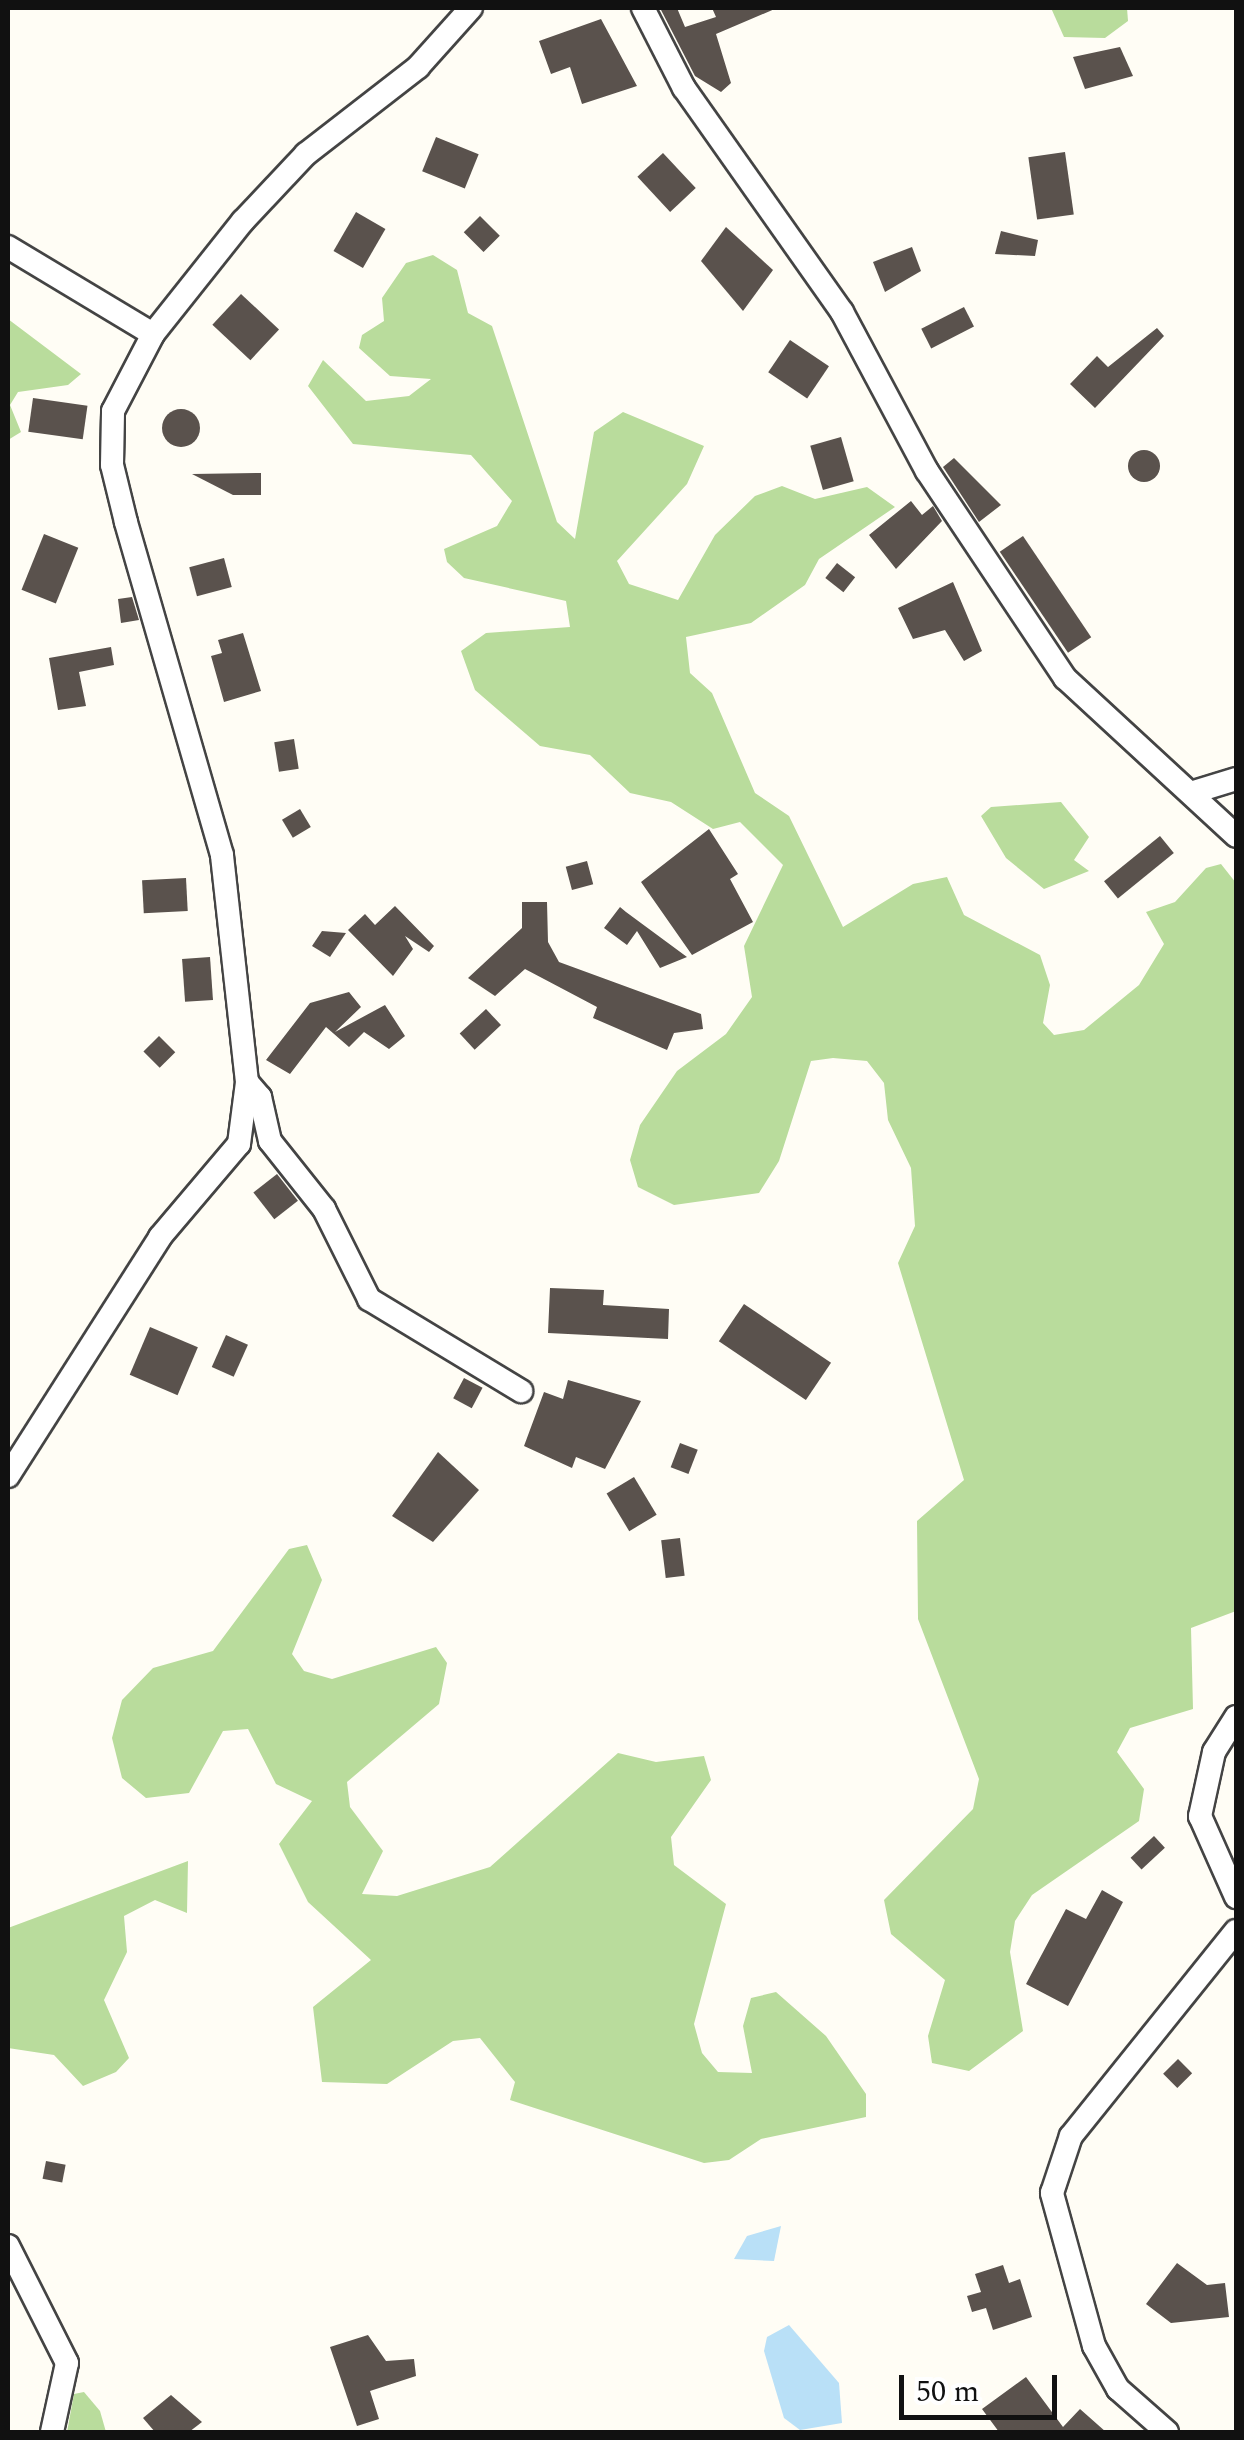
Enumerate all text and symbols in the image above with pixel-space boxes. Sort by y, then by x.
scale bar [904,2355,1062,2417]
text: 50 m [916,2369,979,2415]

